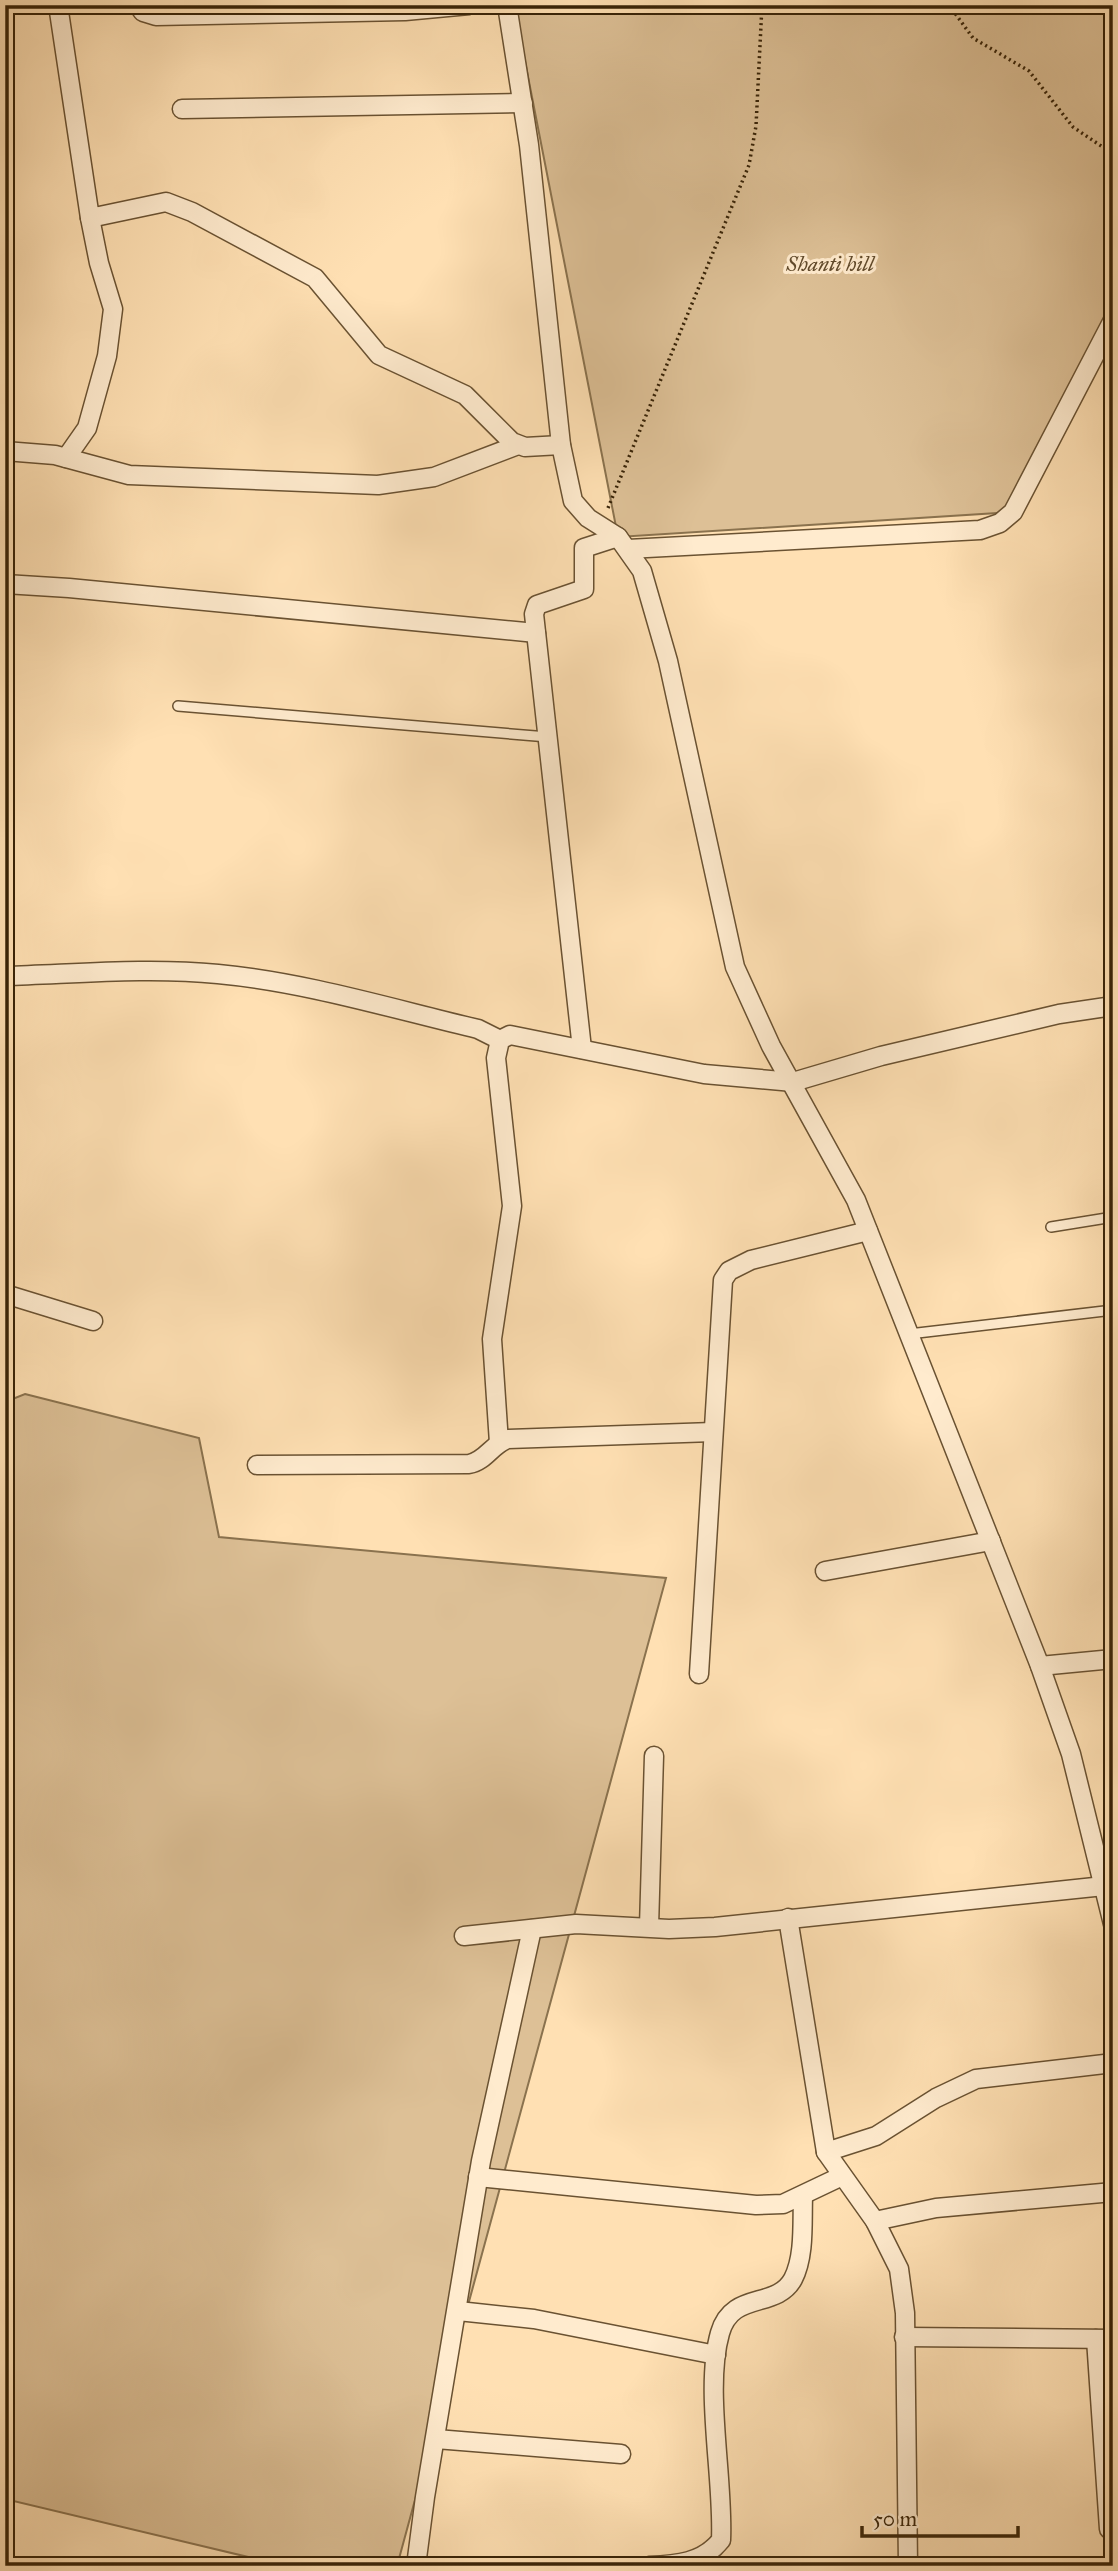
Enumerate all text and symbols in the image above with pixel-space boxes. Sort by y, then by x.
park label: Shanti hill [785,251,876,277]
scale bar [862,2494,1018,2538]
text: 50 m [873,2506,918,2532]

